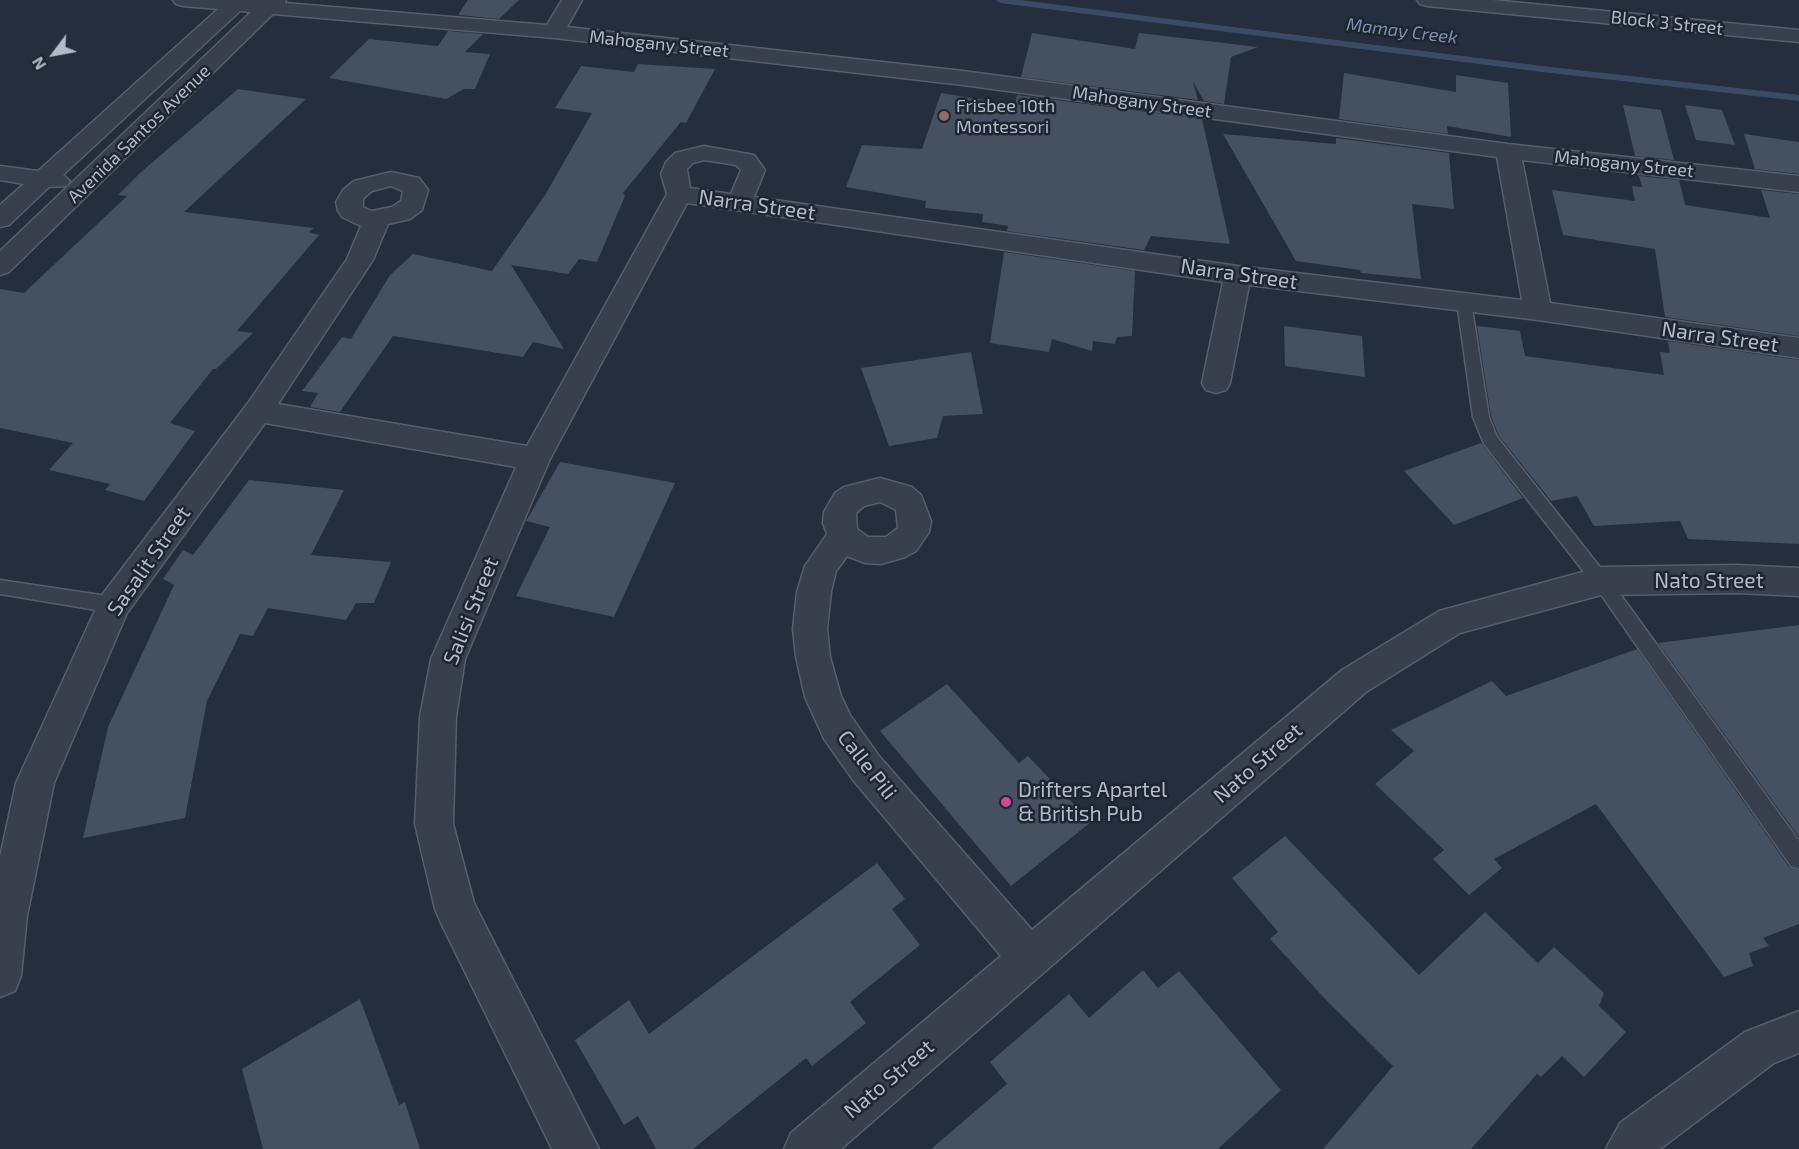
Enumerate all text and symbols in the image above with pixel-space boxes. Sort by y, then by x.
street label: Block 3 Street [1610,6,1724,40]
water label: Mamay Creek [1345,13,1459,49]
north arrow [24,24,84,84]
street label: Mahogany Street [588,26,730,62]
text: N [27,54,49,74]
street label: Avenida Santos Avenue [63,60,215,208]
street label: Mahogany Street [1071,82,1213,122]
place label: Frisbee 10th Montessori [956,95,1055,138]
marker: Frisbee 10th Montessori [937,109,951,123]
street label: Mahogany Street [1553,146,1695,182]
street label: Narra Street [697,184,817,226]
street label: Narra Street [1179,253,1299,295]
street label: Narra Street [1660,316,1780,358]
street label: Sasalit Street [102,501,196,621]
street label: Salisi Street [438,554,504,668]
street label: Nato Street [1654,568,1764,594]
street label: Nato Street [1208,718,1308,808]
street label: Calle Pili [832,725,902,805]
place label: Drifters Apartel & British Pub [1018,777,1167,827]
marker: Drifters Apartel & British Pub [999,795,1013,809]
street label: Nato Street [839,1034,939,1124]

